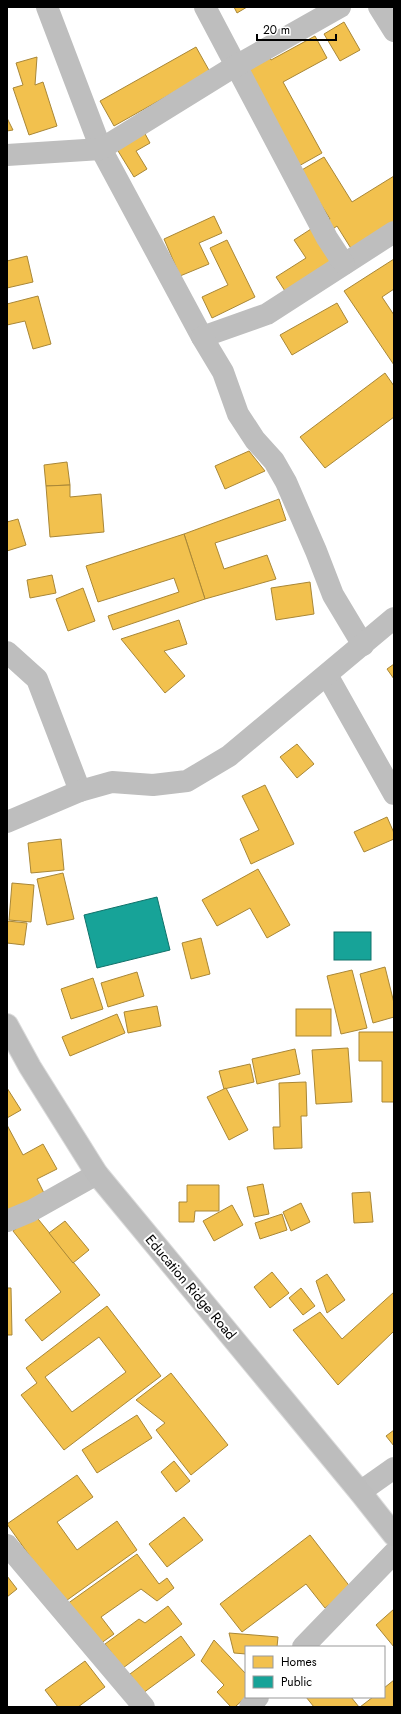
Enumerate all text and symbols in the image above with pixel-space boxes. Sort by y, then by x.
scale bar [257,16,336,42]
text: 20 m [263,21,290,39]
street label: Education Ridge Road [141,1230,241,1344]
legend [245,1646,385,1698]
text: Homes [281,1653,317,1671]
text: Public [281,1673,312,1691]

